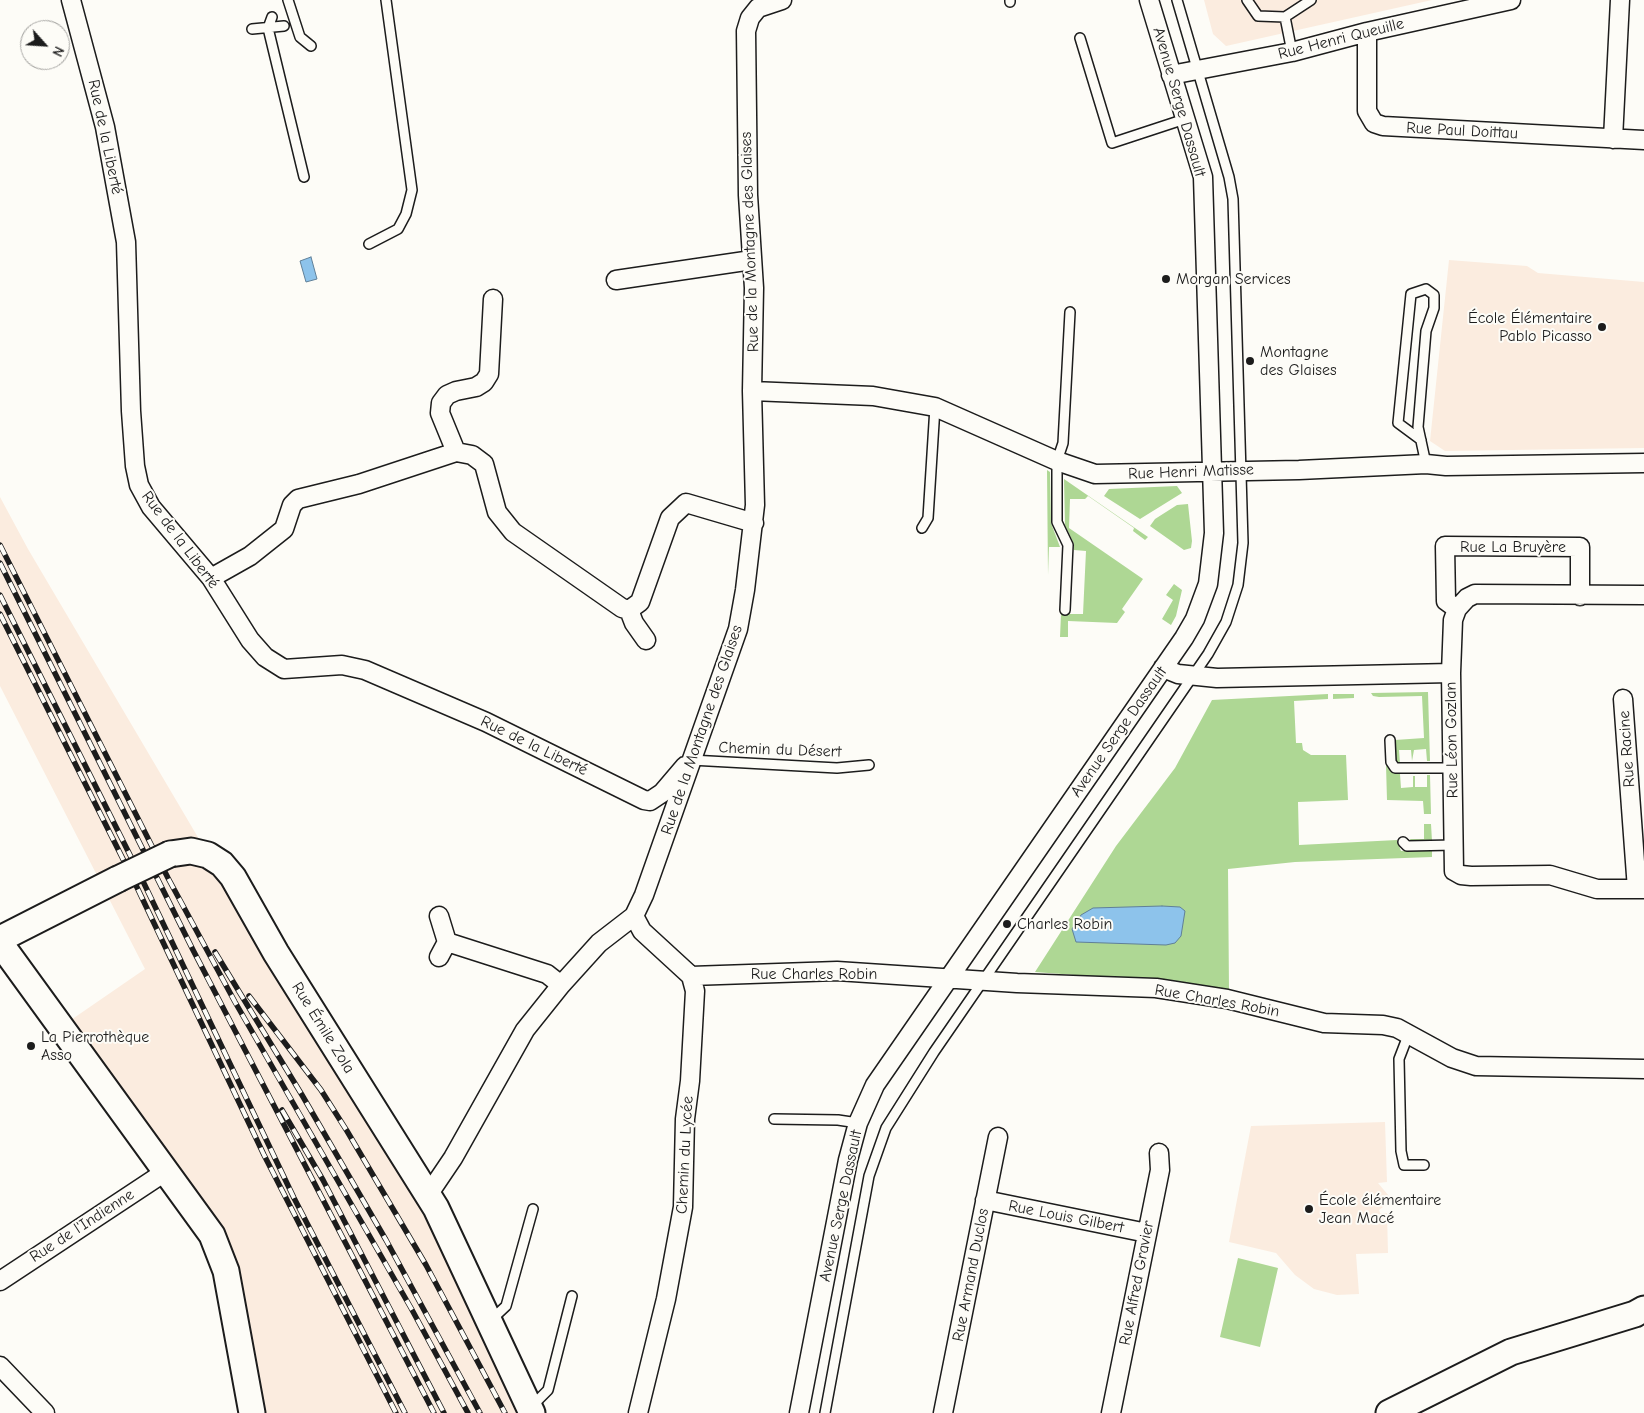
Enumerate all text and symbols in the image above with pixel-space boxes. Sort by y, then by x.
street label: Rue Henri Queuille [1276,14,1406,64]
north arrow [20,20,70,70]
street label: Avenue Serge Dassault [1148,25,1210,179]
text: N [48,44,68,59]
street label: Rue de la Liberté [83,78,127,196]
street label: Rue Paul Doittau [1406,118,1518,144]
street label: Rue de la Montagne des Glaises [737,132,763,352]
place label: Morgan Services [1176,269,1291,289]
marker: Morgan Services [1160,273,1172,285]
place label: École Élémentaire Pablo Picasso [1468,308,1592,346]
marker: École Élémentaire Pablo Picasso [1596,321,1608,333]
place label: Montagne des Glaises [1260,342,1337,380]
marker: Montagne des Glaises [1244,355,1256,367]
street label: Rue Henri Matisse [1128,460,1254,484]
street label: Rue de la Liberté [137,488,223,592]
street label: Rue La Bruyère [1460,537,1566,557]
street label: Rue de la Montagne des Glaises [657,623,747,837]
street label: Avenue Serge Dassault [1067,663,1171,801]
street label: Rue Léon Gozlan [1441,682,1463,798]
street label: Rue Racine [1615,710,1639,788]
street label: Rue de la Liberté [477,712,591,780]
street label: Chemin du Désert [718,738,842,762]
place label: Charles Robin [1017,914,1112,934]
marker: Charles Robin [1001,918,1013,930]
street label: Rue Charles Robin [751,964,877,984]
street label: Rue Émile Zola [287,979,359,1077]
street label: Rue Charles Robin [1153,981,1281,1021]
place label: La Pierrothèque Asso [41,1027,149,1065]
marker: La Pierrothèque Asso [25,1040,37,1052]
street label: Chemin du Lycée [672,1096,698,1214]
street label: Avenue Serge Dassault [816,1128,866,1284]
street label: Rue de l'Indienne [26,1185,138,1267]
place label: École élémentaire Jean Macé [1319,1190,1441,1228]
street label: Rue Louis Gilbert [1007,1196,1125,1238]
marker: École élémentaire Jean Macé [1303,1203,1315,1215]
street label: Rue Armand Duclos [949,1207,993,1343]
street label: Rue Alfred Gravier [1115,1219,1159,1347]

